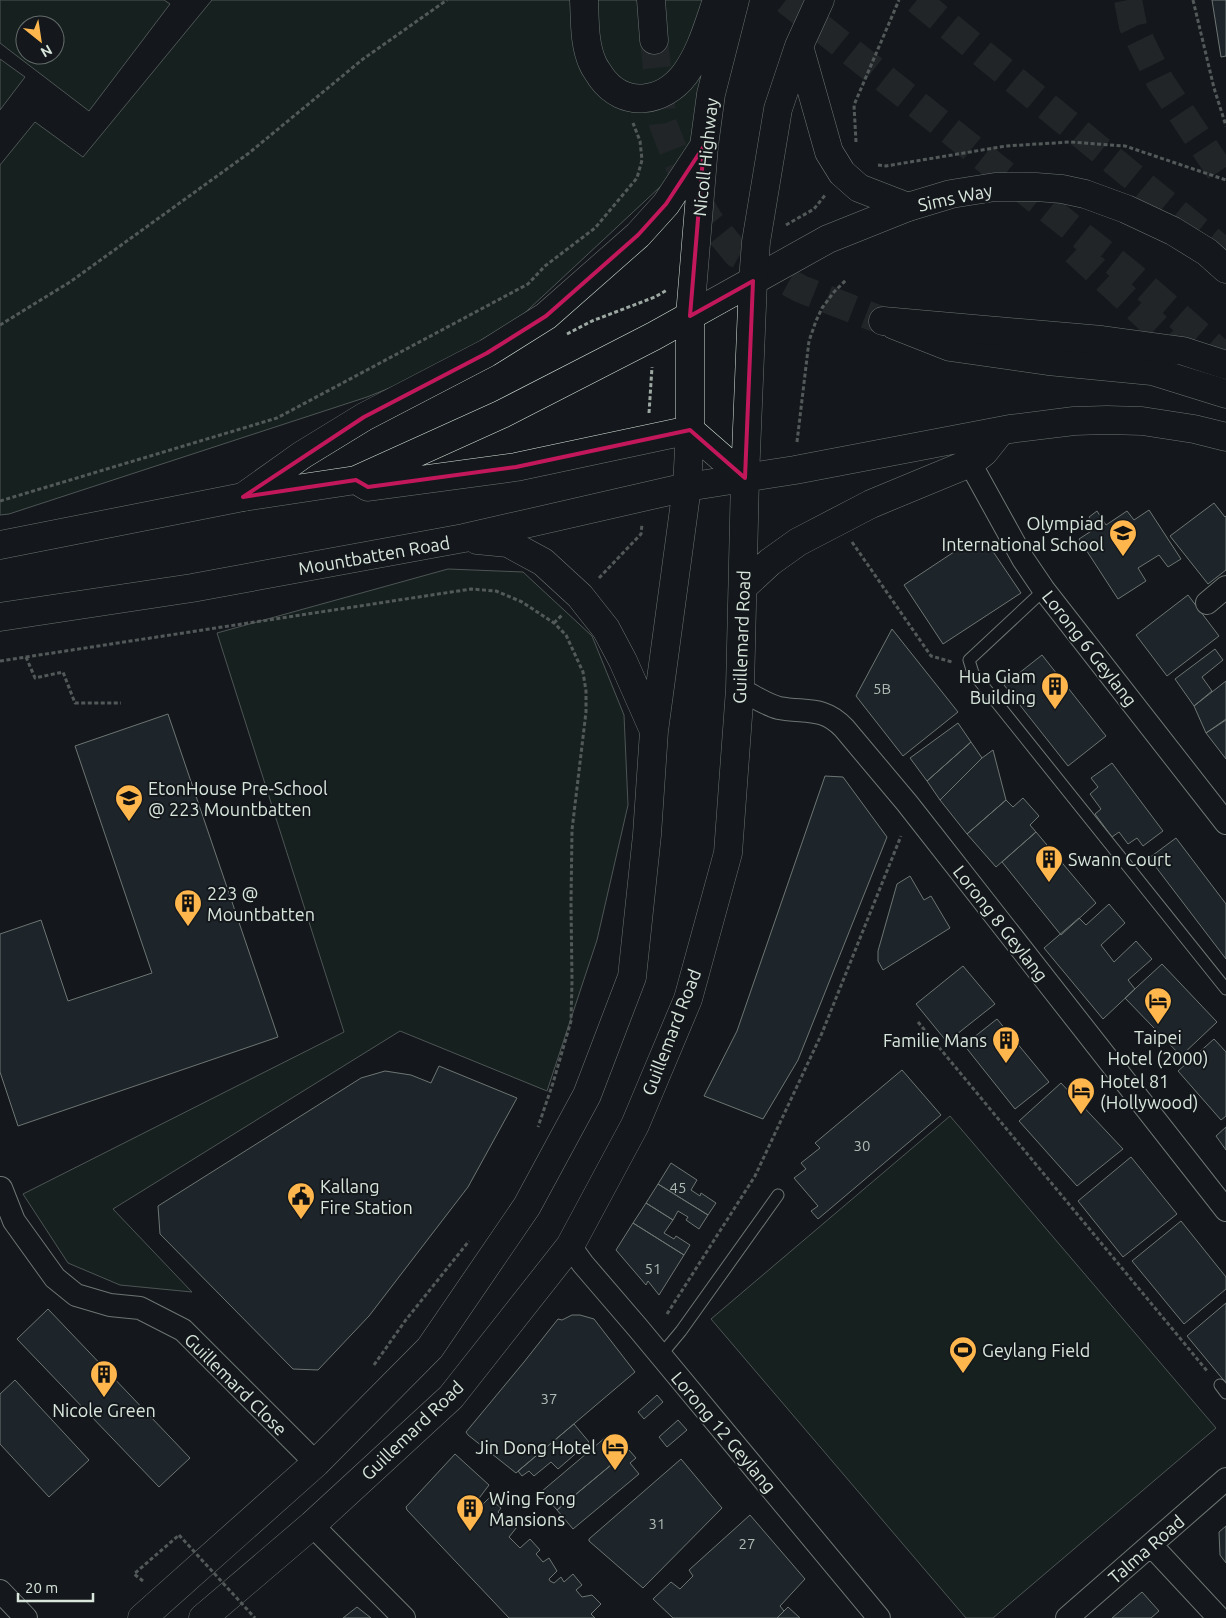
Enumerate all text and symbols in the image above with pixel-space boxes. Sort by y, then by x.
north arrow [15,15,65,65]
text: N [38,42,55,61]
street label: Nicoll Highway [689,96,721,217]
street label: Sims Way [916,179,994,215]
place label: Olympiad International School [942,513,1104,554]
school or university icon: Olympiad International School [1108,518,1138,557]
street label: Mountbatten Road [297,532,451,578]
street label: Guillemard Road [729,570,753,704]
street label: Lorong 6 Geylang [1039,586,1141,710]
place label: Hua Giam Building [959,666,1036,707]
building icon: Hua Giam Building [1040,671,1070,710]
house number: 5B [873,680,891,697]
place label: EtonHouse Pre-School @ 223 Mountbatten [148,778,328,819]
school or university icon: EtonHouse Pre-School @ 223 Mountbatten [114,783,144,822]
building icon: Swann Court [1034,844,1064,883]
place label: Swann Court [1068,849,1171,869]
street label: Lorong 8 Geylang [950,861,1052,985]
place label: 223 @ Mountbatten [207,883,315,924]
building icon: 223 @ Mountbatten [173,888,203,927]
street label: Guillemard Road [638,966,704,1098]
hotel icon: Taipei Hotel (2000) [1143,986,1173,1025]
building icon: Familie Mans [991,1025,1021,1064]
place label: Taipei Hotel (2000) [1108,1027,1208,1069]
place label: Familie Mans [883,1030,987,1050]
place label: Hotel 81 (Hollywood) [1100,1071,1198,1113]
hotel icon: Hotel 81 (Hollywood) [1066,1076,1096,1115]
house number: 30 [854,1137,870,1154]
place label: Kallang Fire Station [320,1176,413,1217]
house number: 45 [670,1179,686,1196]
public building icon: Kallang Fire Station [286,1181,316,1220]
house number: 51 [645,1260,661,1277]
street label: Guillemard Close [181,1329,291,1439]
sports icon: Geylang Field [948,1335,978,1374]
place label: Geylang Field [982,1340,1090,1360]
building icon: Nicole Green [89,1359,119,1398]
street label: Lorong 12 Geylang [668,1368,780,1496]
street label: Guillemard Road [357,1376,467,1484]
house number: 37 [541,1390,557,1407]
place label: Nicole Green [52,1400,156,1420]
hotel icon: Jin Dong Hotel [600,1432,630,1471]
place label: Jin Dong Hotel [476,1437,596,1457]
place label: Wing Fong Mansions [489,1488,576,1529]
building icon: Wing Fong Mansions [455,1493,485,1532]
street label: Talma Road [1104,1511,1188,1587]
house number: 31 [649,1515,665,1532]
house number: 27 [739,1535,755,1552]
scale bar [18,1570,92,1602]
text: 20 m [25,1579,58,1596]

